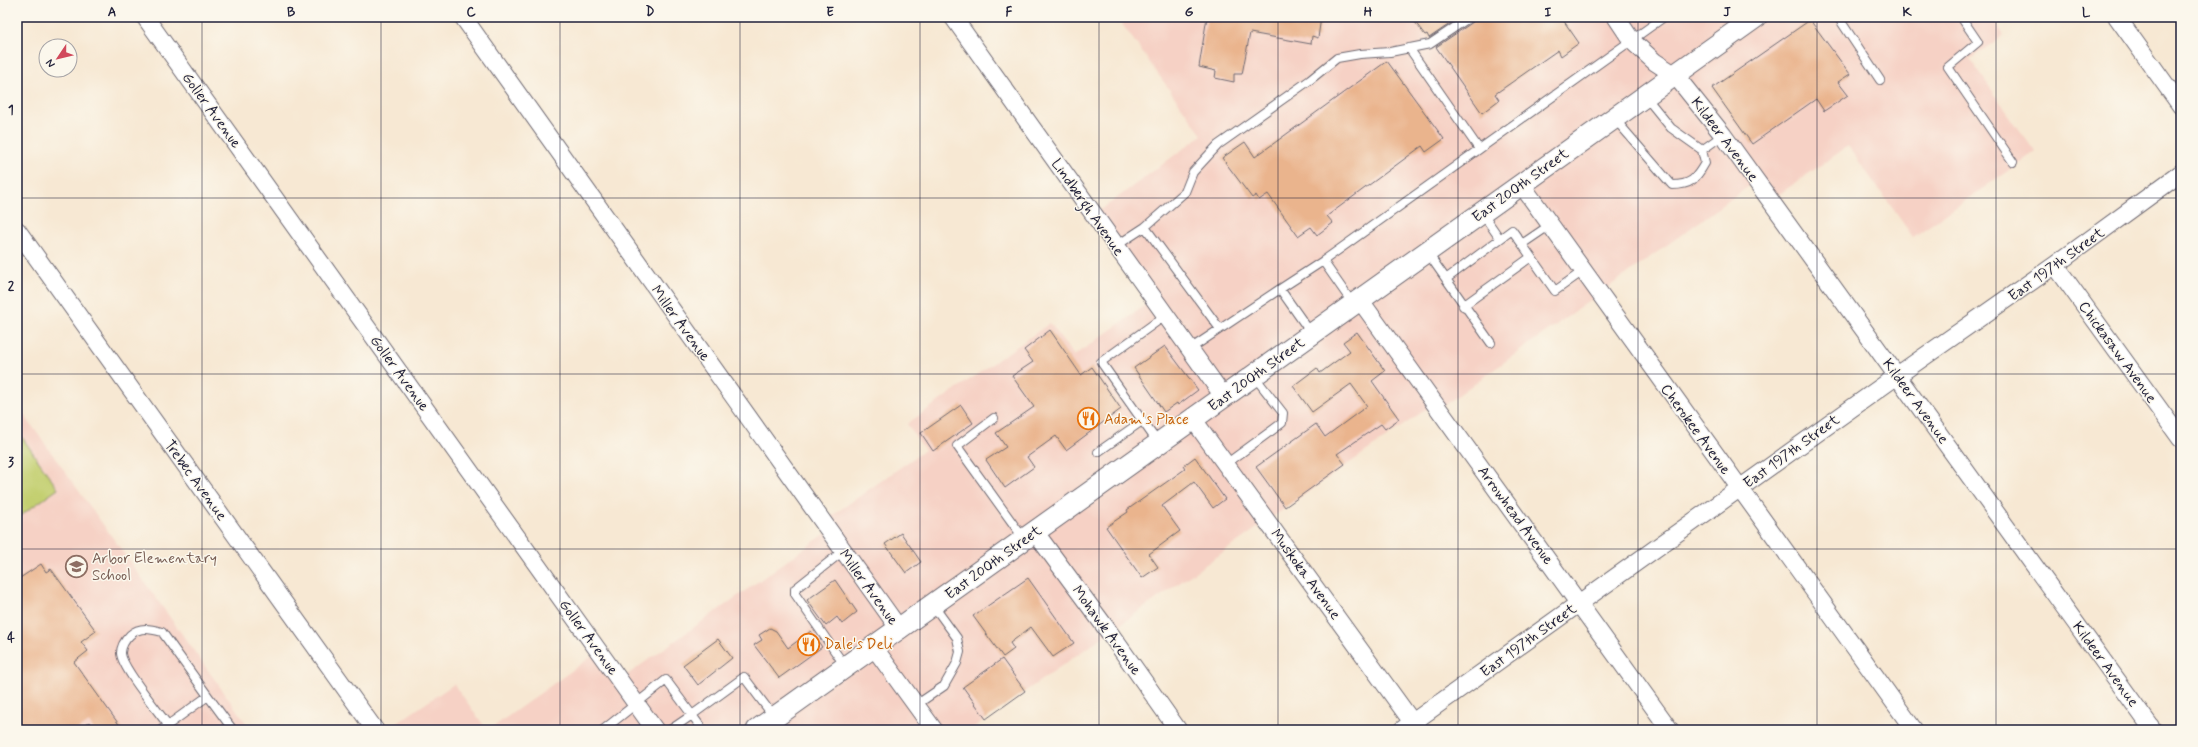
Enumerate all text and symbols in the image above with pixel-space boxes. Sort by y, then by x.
text: A [108,4,116,21]
text: B [287,4,296,21]
text: C [466,4,476,21]
text: D [646,4,655,21]
text: E [826,4,834,21]
text: F [1006,4,1013,21]
text: G [1185,4,1194,21]
text: H [1364,4,1373,21]
text: I [1545,4,1552,21]
text: J [1723,4,1731,21]
text: K [1902,4,1912,21]
text: L [2082,4,2091,21]
north arrow [38,38,78,78]
text: N [43,56,58,70]
street label: Goller Avenue [177,69,245,152]
street label: Kildeer Avenue [1686,93,1763,186]
text: 1 [8,102,14,119]
street label: East 200th Street [1468,144,1573,228]
street label: Lindbergh Avenue [1045,155,1128,261]
street label: East 197th Street [2005,223,2109,306]
text: 2 [8,278,15,295]
street label: Miller Avenue [646,282,715,366]
street label: Chickasaw Avenue [2073,298,2161,408]
street label: Goller Avenue [365,332,433,415]
street label: East 200th Street [1204,333,1309,417]
street label: Kildeer Avenue [1877,355,1953,448]
street label: Cherokee Avenue [1655,380,1735,479]
restaurant icon: Adam's Place [1076,406,1102,432]
place label: Adam's Place [1104,410,1189,430]
street label: East 197th Street [1740,410,1844,493]
street label: Trebec Avenue [159,436,231,525]
text: 3 [8,454,14,471]
street label: Arrowhead Avenue [1473,462,1558,569]
street label: East 200th Street [941,521,1046,605]
street label: Muskoka Avenue [1265,525,1345,624]
street label: Miller Avenue [834,546,903,630]
place label: Arbor Elementary School [92,549,217,586]
school or university icon: Arbor Elementary School [63,554,89,580]
street label: Mohawk Avenue [1067,582,1146,679]
street label: Goller Avenue [554,596,622,679]
street label: East 197th Street [1477,599,1581,682]
street label: Kildeer Avenue [2067,618,2143,711]
text: 4 [7,630,15,647]
restaurant icon: Dale's Deli [796,631,822,657]
place label: Dale's Deli [824,635,893,655]

